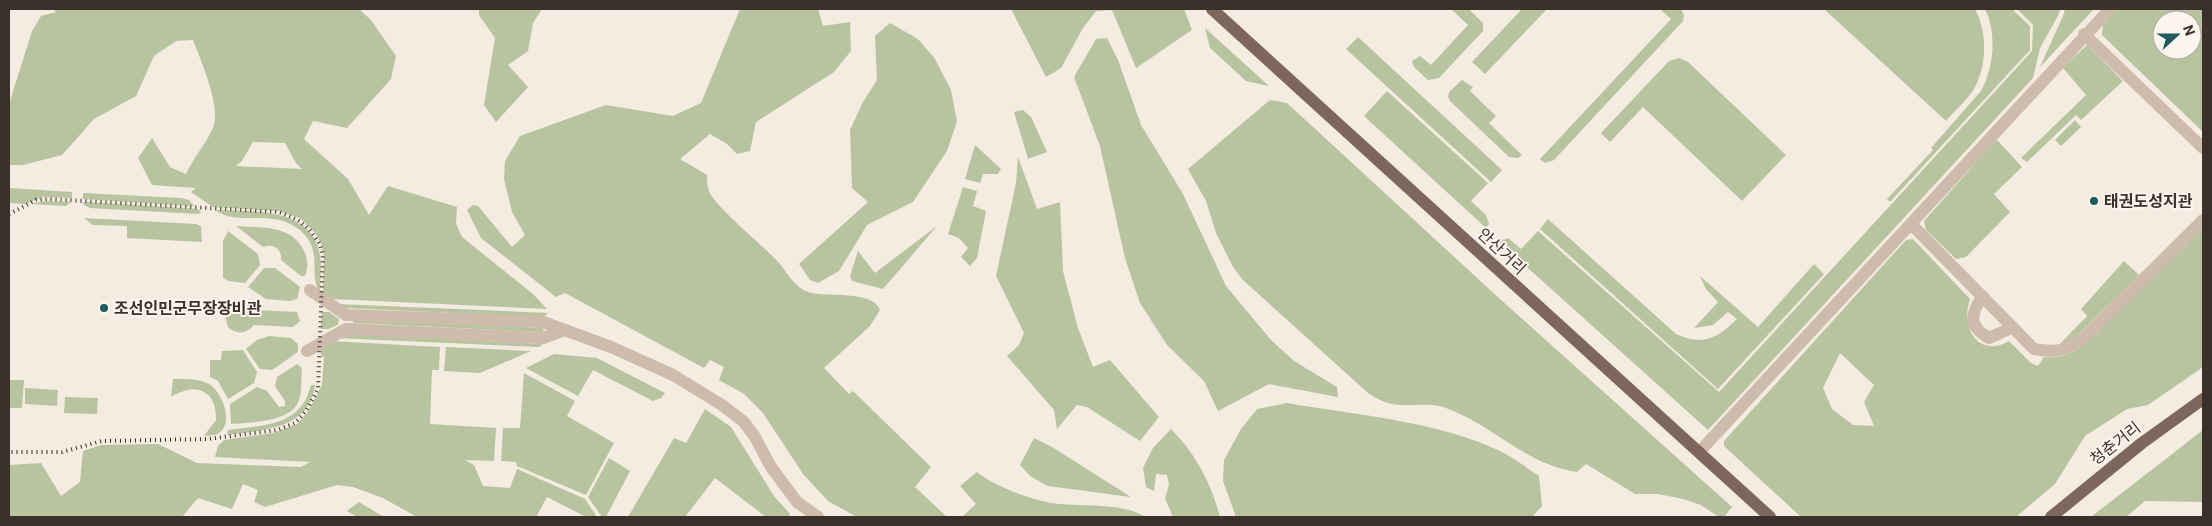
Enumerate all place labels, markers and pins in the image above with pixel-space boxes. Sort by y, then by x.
place label: 태권도성지관 [2104,192,2193,211]
marker: 태권도성지관 [2088,195,2100,207]
place label: 조선인민군무장장비관 [114,299,261,318]
marker: 조선인민군무장장비관 [98,302,110,314]

